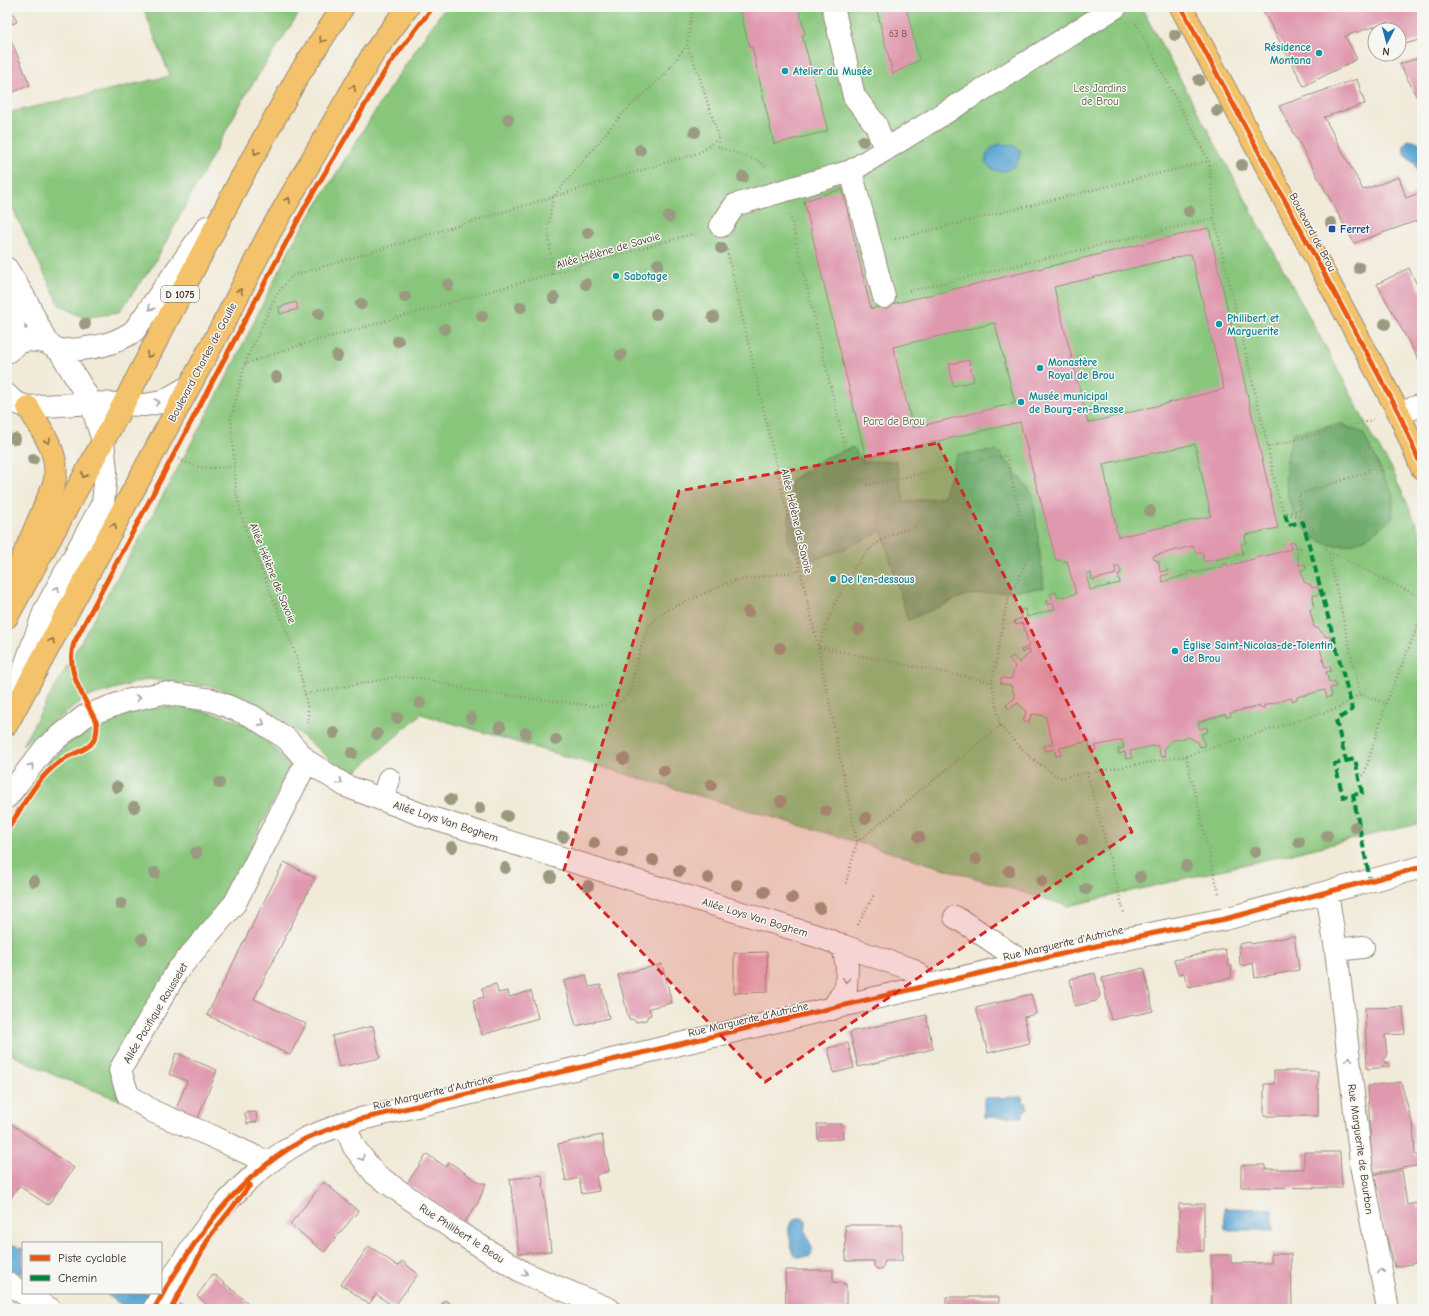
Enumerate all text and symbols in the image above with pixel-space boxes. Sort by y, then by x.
north arrow [1367,22,1407,62]
house number: 63 B [889,29,907,39]
one-way arrow [319,36,326,43]
place label: Résidence Montana [1264,41,1312,67]
text: N [1382,45,1390,58]
marker: Résidence Montana [1314,48,1324,58]
place label: Atelier du Musée [793,65,873,78]
marker: Atelier du Musée [780,66,790,76]
park label: Les Jardins de Brou [1074,82,1127,108]
one-way arrow [349,85,356,92]
one-way arrow [253,148,260,155]
street label: Boulevard de Brou [1286,191,1339,274]
one-way arrow [284,197,291,204]
place label: Ferret [1340,223,1370,236]
marker: Ferret [1327,224,1337,234]
street label: Allée Hélène de Savoie [555,229,662,272]
place label: Sabotage [624,270,668,283]
marker: Sabotage [611,271,621,281]
road number: D 1075 [161,286,199,302]
one-way arrow [235,288,243,296]
street label: Boulevard Charles de Gaulle [165,300,240,424]
one-way arrow [149,303,156,310]
place label: Philibert et Marguerite [1227,312,1279,338]
marker: Philibert et Marguerite [1214,319,1224,329]
one-way arrow [146,351,154,358]
place label: Monastère Royal de Brou [1048,356,1114,382]
marker: Monastère Royal de Brou [1035,363,1045,373]
place label: Musée municipal de Bourg-en-Bresse [1029,390,1124,416]
marker: Musée municipal de Bourg-en-Bresse [1016,397,1026,407]
one-way arrow [154,399,160,407]
park label: Parc de Brou [863,415,925,428]
one-way arrow [43,437,51,444]
street label: Allée Hélène de Savoie [778,467,815,575]
one-way arrow [82,471,89,479]
street label: Allée Hélène de Savoie [246,521,299,626]
one-way arrow [109,523,117,531]
place label: De l'en-dessous [841,573,915,586]
marker: De l'en-dessous [828,574,838,584]
one-way arrow [52,585,59,593]
one-way arrow [47,638,55,645]
place label: Église Saint-Nicolas-de-Tolentin de Brou [1183,638,1333,665]
marker: Église Saint-Nicolas-de-Tolentin de Brou [1170,646,1180,656]
one-way arrow [135,695,141,703]
one-way arrow [258,718,265,725]
one-way arrow [26,763,33,770]
one-way arrow [336,777,343,785]
street label: Allée Loys Van Boghem [392,798,500,845]
street label: Allée Loys Van Boghem [700,895,809,940]
street label: Rue Marguerite d'Autriche [1002,923,1125,964]
street label: Allée Pacifique Rousselet [120,960,191,1066]
one-way arrow [842,977,851,983]
street label: Rue Marguerite d'Autriche [687,999,810,1040]
one-way arrow [1345,1056,1354,1062]
street label: Rue Marguerite d'Autriche [372,1072,495,1113]
street label: Rue Marguerite de Bourbon [1345,1083,1376,1215]
one-way arrow [358,1153,365,1160]
street label: Rue Philibert le Beau [417,1201,507,1266]
legend [22,1242,162,1294]
text: Piste cyclable [58,1251,126,1265]
one-way arrow [520,1268,528,1276]
one-way arrow [1378,1268,1386,1274]
text: Chemin [58,1271,97,1285]

